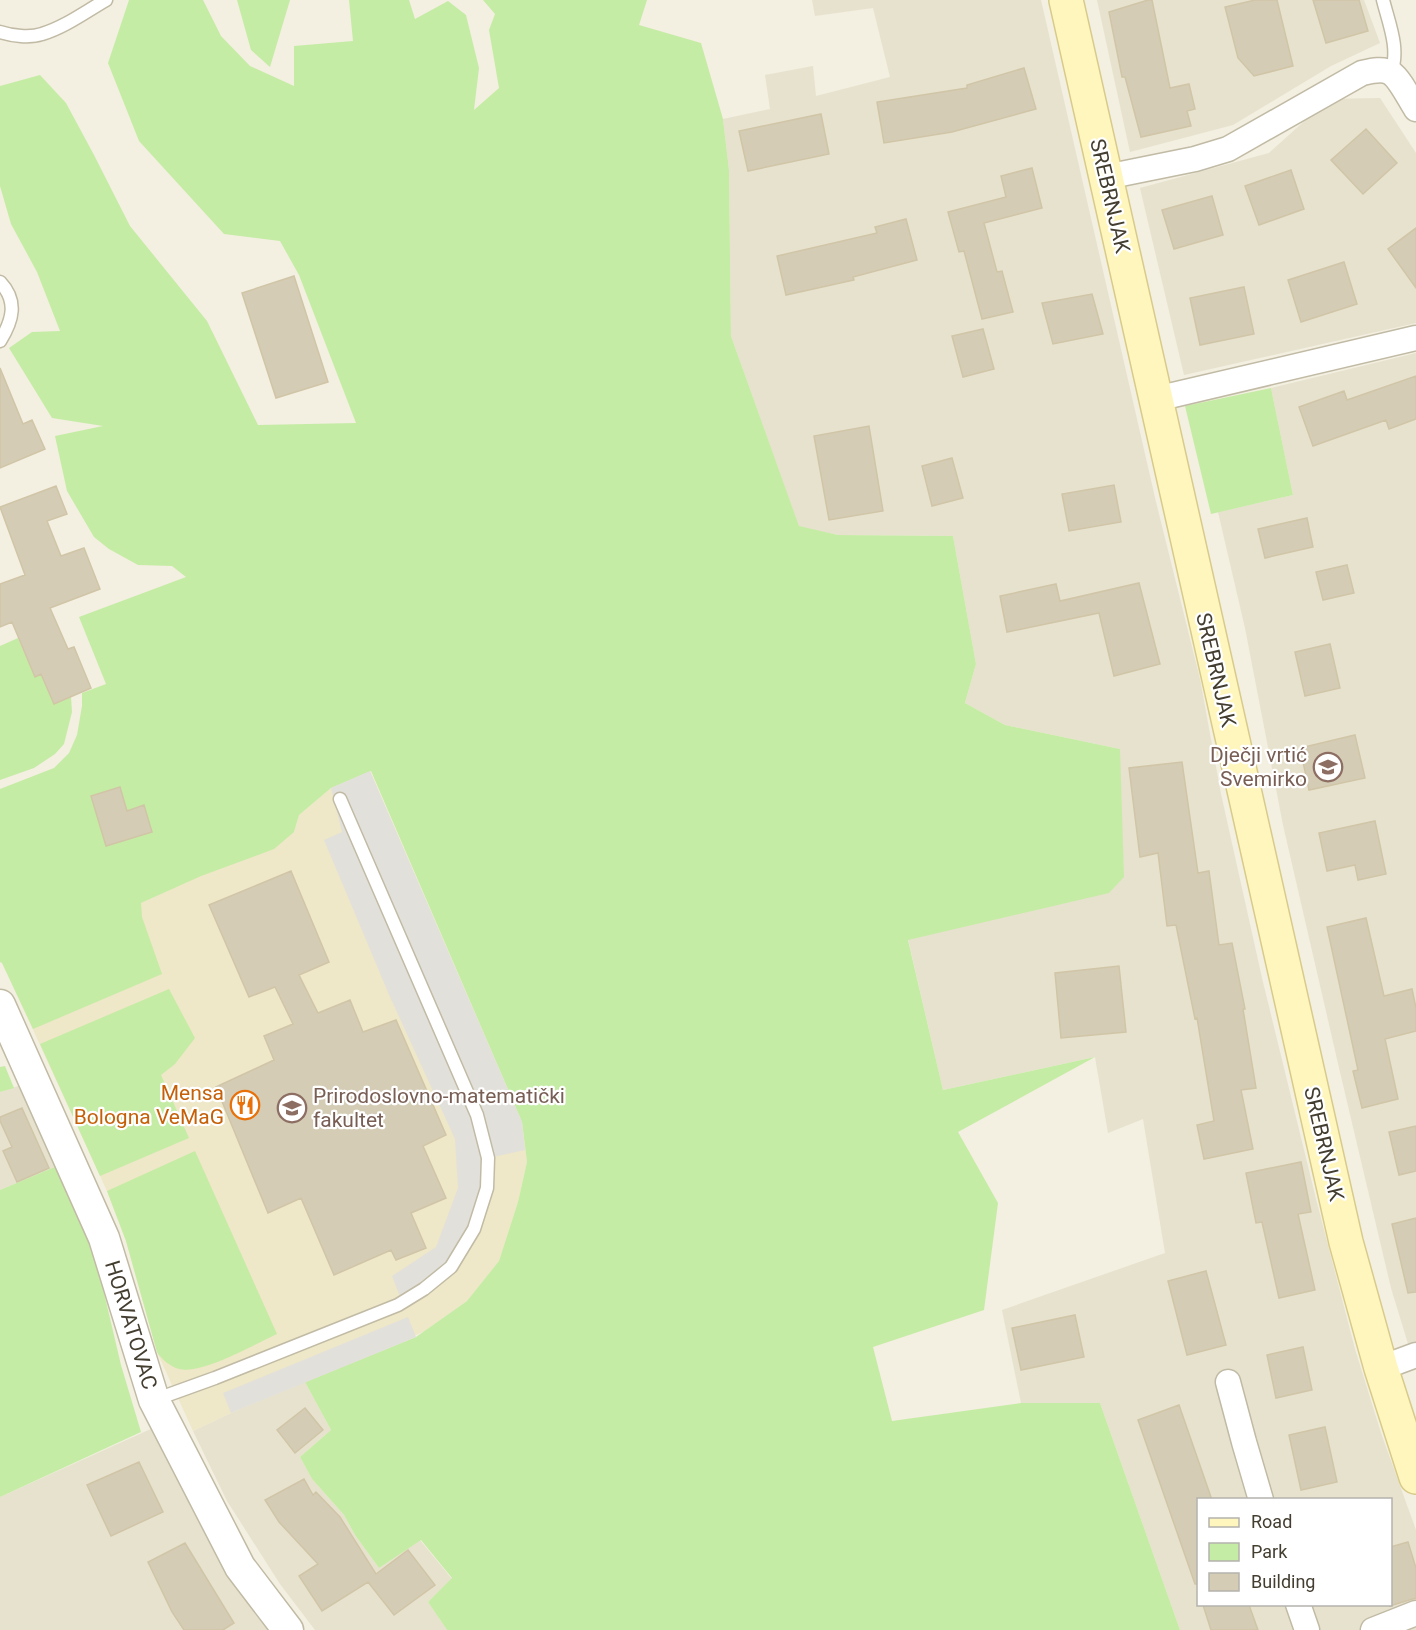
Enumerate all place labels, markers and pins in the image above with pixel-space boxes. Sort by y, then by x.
place label: Dječji vrtić Svemirko [1210,743,1307,791]
school or university icon: Dječji vrtić Svemirko [1312,751,1344,783]
place label: Mensa Bologna VeMaG [74,1081,224,1129]
place label: Prirodoslovno-matematički fakultet [313,1084,565,1132]
restaurant icon: Mensa Bologna VeMaG [229,1089,261,1121]
school or university icon: Prirodoslovno-matematički fakultet [276,1092,308,1124]

